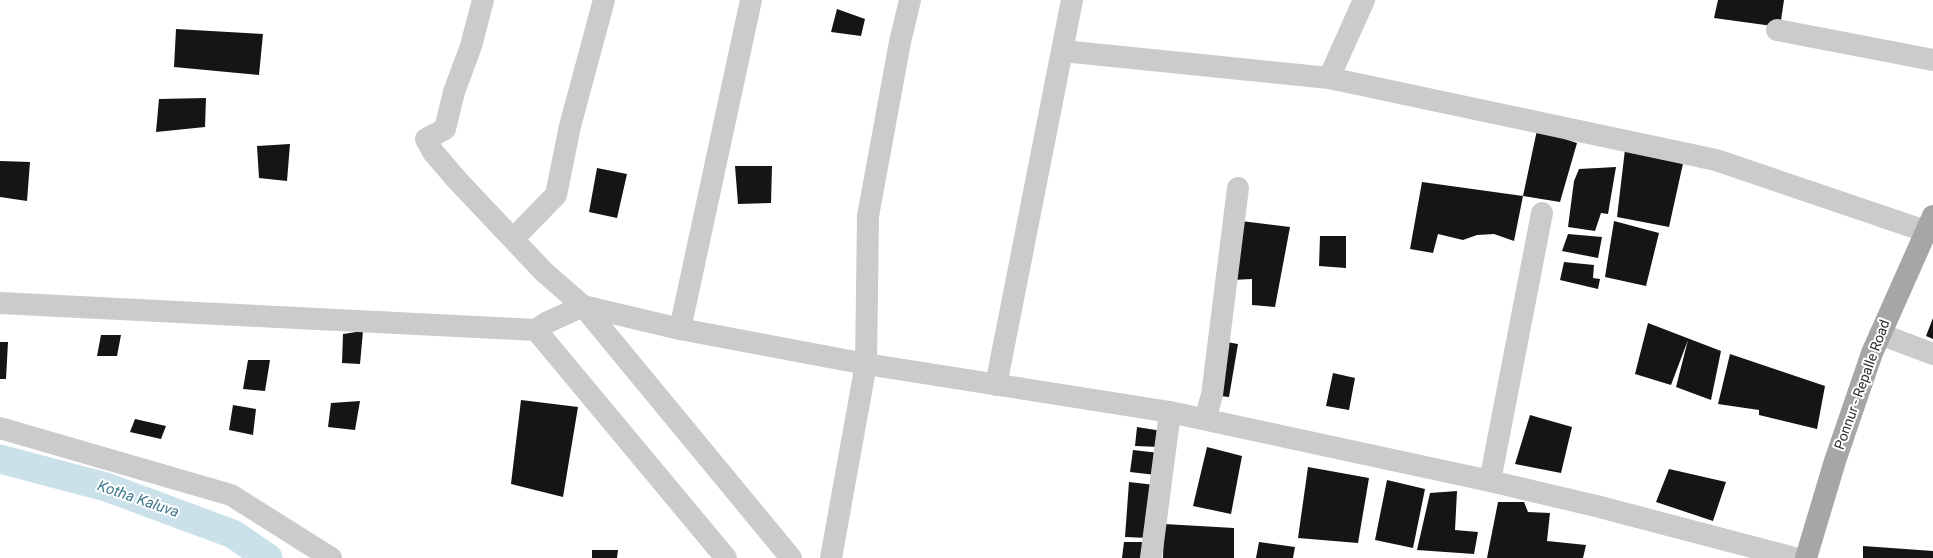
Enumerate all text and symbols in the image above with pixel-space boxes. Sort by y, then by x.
street label: Ponnur - Repalle Road [1832,318,1894,452]
water label: Kotha Kaluva [95,478,181,522]

